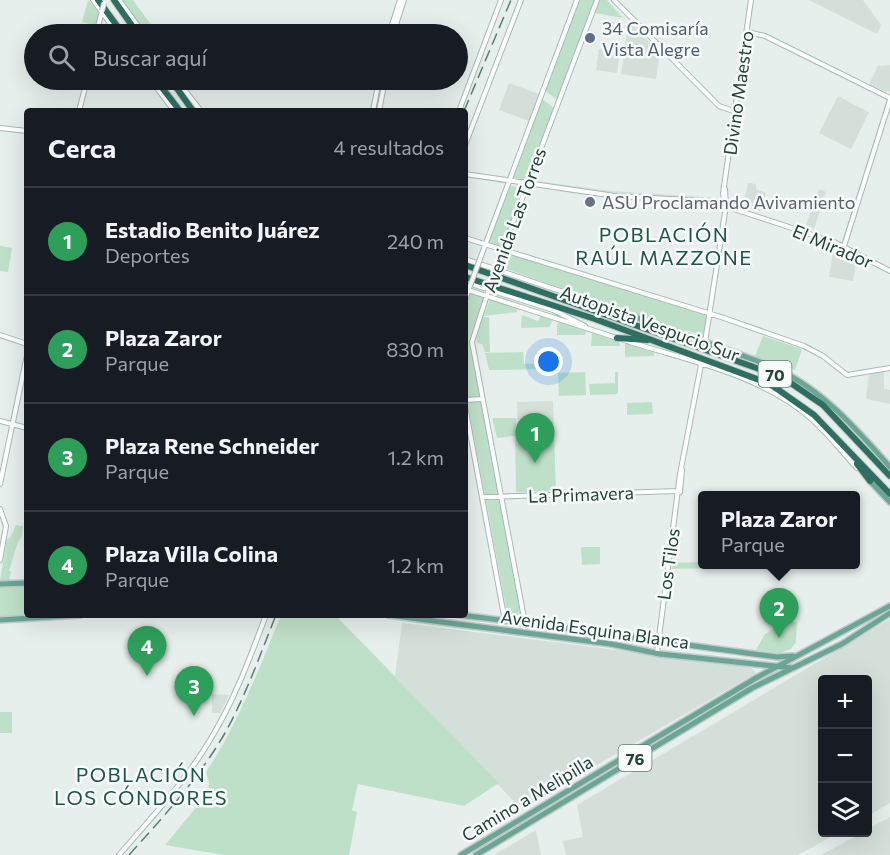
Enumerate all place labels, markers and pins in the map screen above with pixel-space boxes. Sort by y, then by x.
place label: 34 Comisaría Vista Alegre [602,17,709,60]
marker: 34 Comisaría Vista Alegre [583,31,597,45]
place label: ASU Proclamando Avivamiento [602,191,856,213]
marker: ASU Proclamando Avivamiento [583,195,597,209]
pin: 1 [516,414,554,463]
pin: 2 [760,588,798,638]
pin: 4 [128,626,166,676]
pin: 3 [174,666,214,716]

